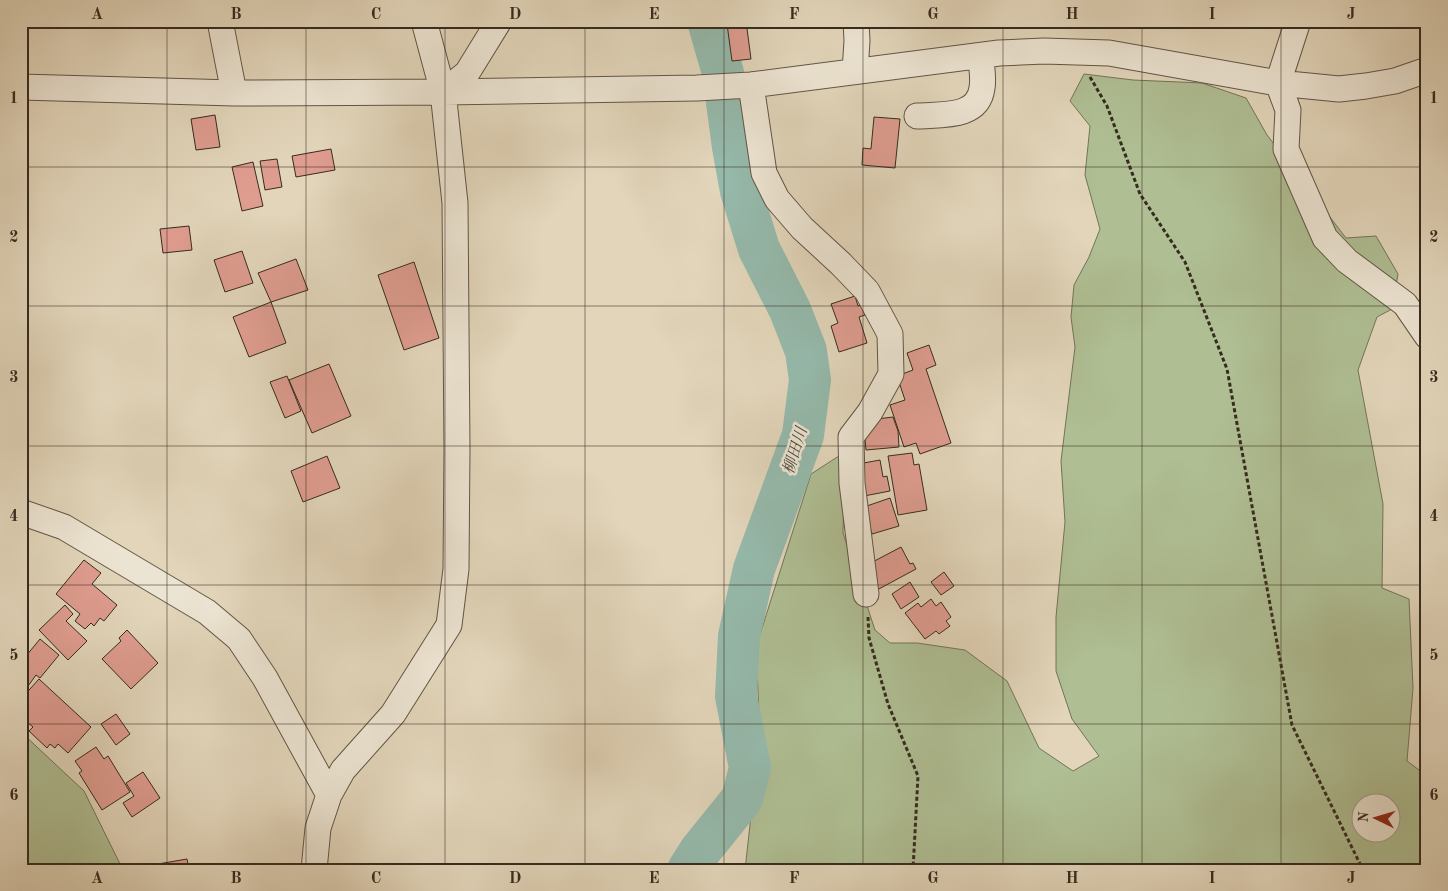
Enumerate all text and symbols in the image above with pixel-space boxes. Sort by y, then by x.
text: A [91,7,103,23]
text: B [230,7,242,23]
text: C [371,7,381,23]
text: D [509,7,521,23]
text: E [648,7,660,23]
text: F [789,7,800,23]
text: G [927,7,939,23]
text: H [1065,7,1079,23]
text: I [1208,7,1216,23]
text: J [1347,7,1356,23]
text: 1 [9,91,19,107]
text: 1 [1429,91,1439,107]
text: 2 [9,230,19,246]
text: 2 [1429,230,1439,246]
text: 3 [9,370,19,386]
text: 3 [1429,370,1439,386]
water label: 柳田川 [779,423,811,476]
text: 4 [9,509,19,525]
text: 4 [1429,509,1439,525]
text: 5 [9,648,19,664]
text: 5 [1429,648,1439,664]
text: 6 [9,788,19,804]
text: 6 [1429,788,1439,804]
north arrow [1350,794,1400,844]
text: N [1357,811,1372,823]
text: A [91,871,103,887]
text: B [230,871,242,887]
text: C [371,871,381,887]
text: D [509,871,521,887]
text: E [648,871,660,887]
text: F [789,871,800,887]
text: G [927,871,939,887]
text: H [1065,871,1079,887]
text: I [1208,871,1216,887]
text: J [1347,871,1356,887]

